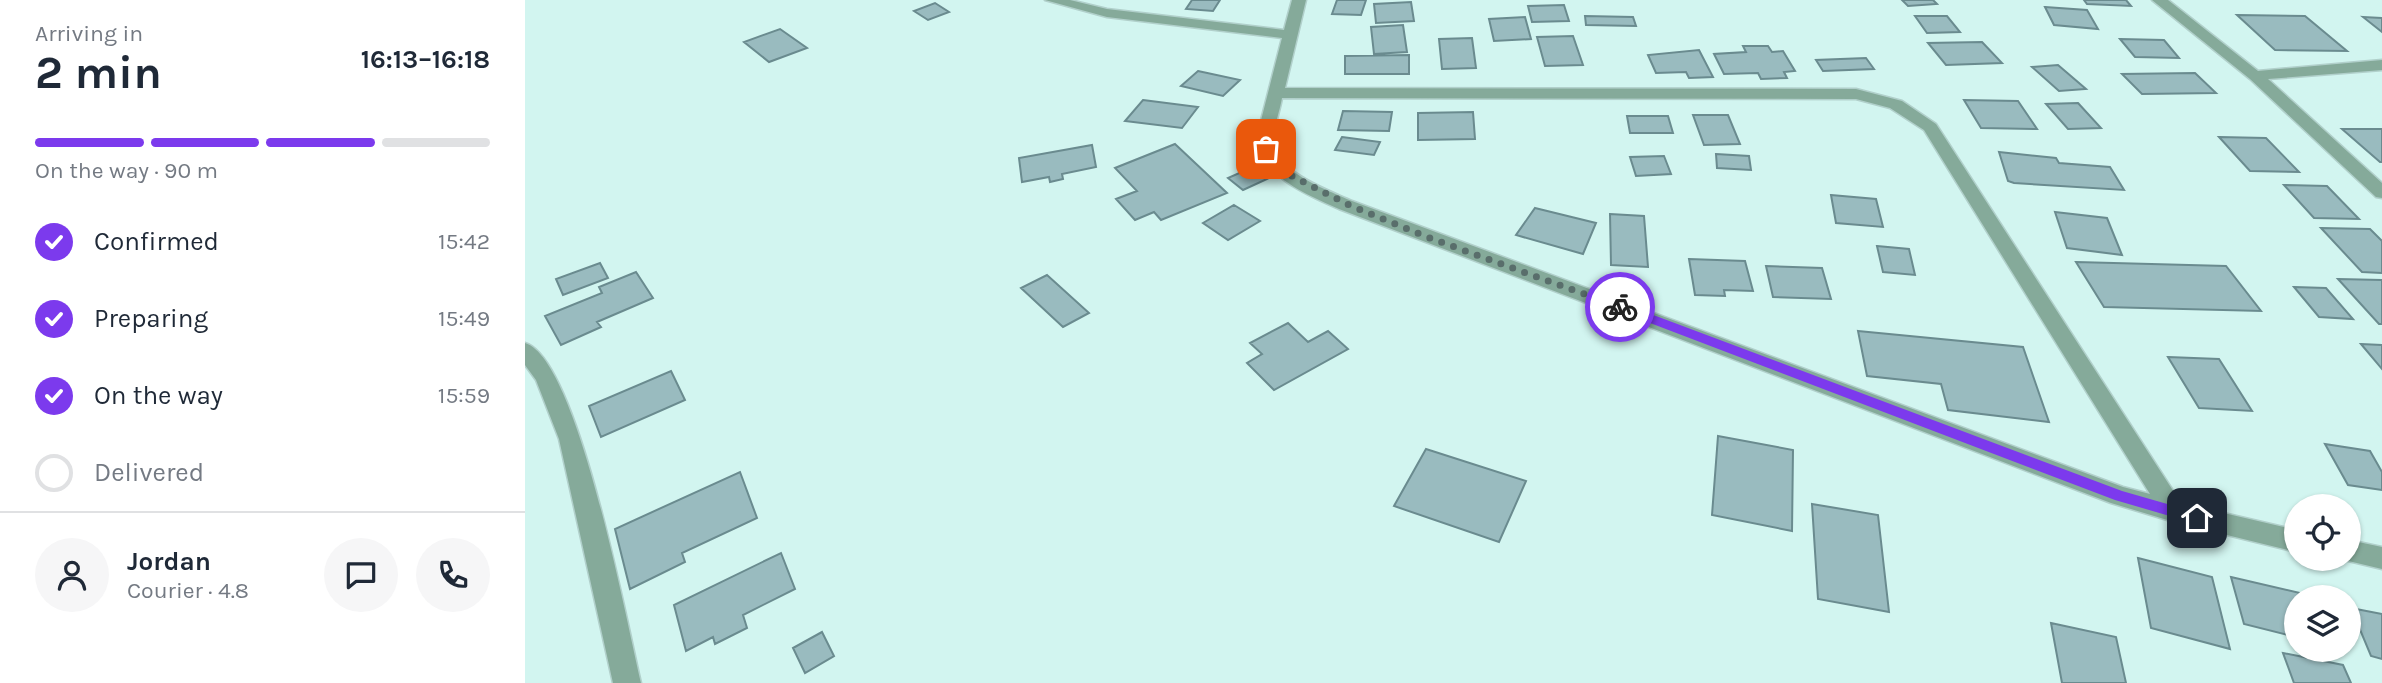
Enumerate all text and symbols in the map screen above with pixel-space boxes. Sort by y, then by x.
text: Arriving in [35,20,143,47]
text: 16:13–16:18 [361,44,490,75]
text: 2 min [35,46,162,100]
pin [1236,119,1296,179]
icon: bag [1247,130,1285,168]
text: On the way · 90 m [35,157,218,184]
icon: check [35,223,73,261]
text: Confirmed [94,226,219,257]
text: 15:42 [438,228,490,255]
courier [1585,272,1655,342]
icon: bike [1601,288,1639,326]
icon: check [35,300,73,338]
text: Preparing [94,303,208,334]
text: 15:49 [438,305,490,332]
icon: check [35,377,73,415]
text: On the way [94,380,223,411]
text: 15:59 [438,382,490,409]
text: Delivered [94,457,204,488]
pin [2167,488,2227,548]
map controls [2284,494,2361,662]
button: locate [2284,494,2361,571]
icon: home [2178,499,2216,537]
button: person [35,538,109,612]
button: chat [324,538,398,612]
button: phone [416,538,490,612]
text: Jordan [127,546,211,577]
text: Courier · 4.8 [127,577,249,604]
button: layers [2284,585,2361,662]

